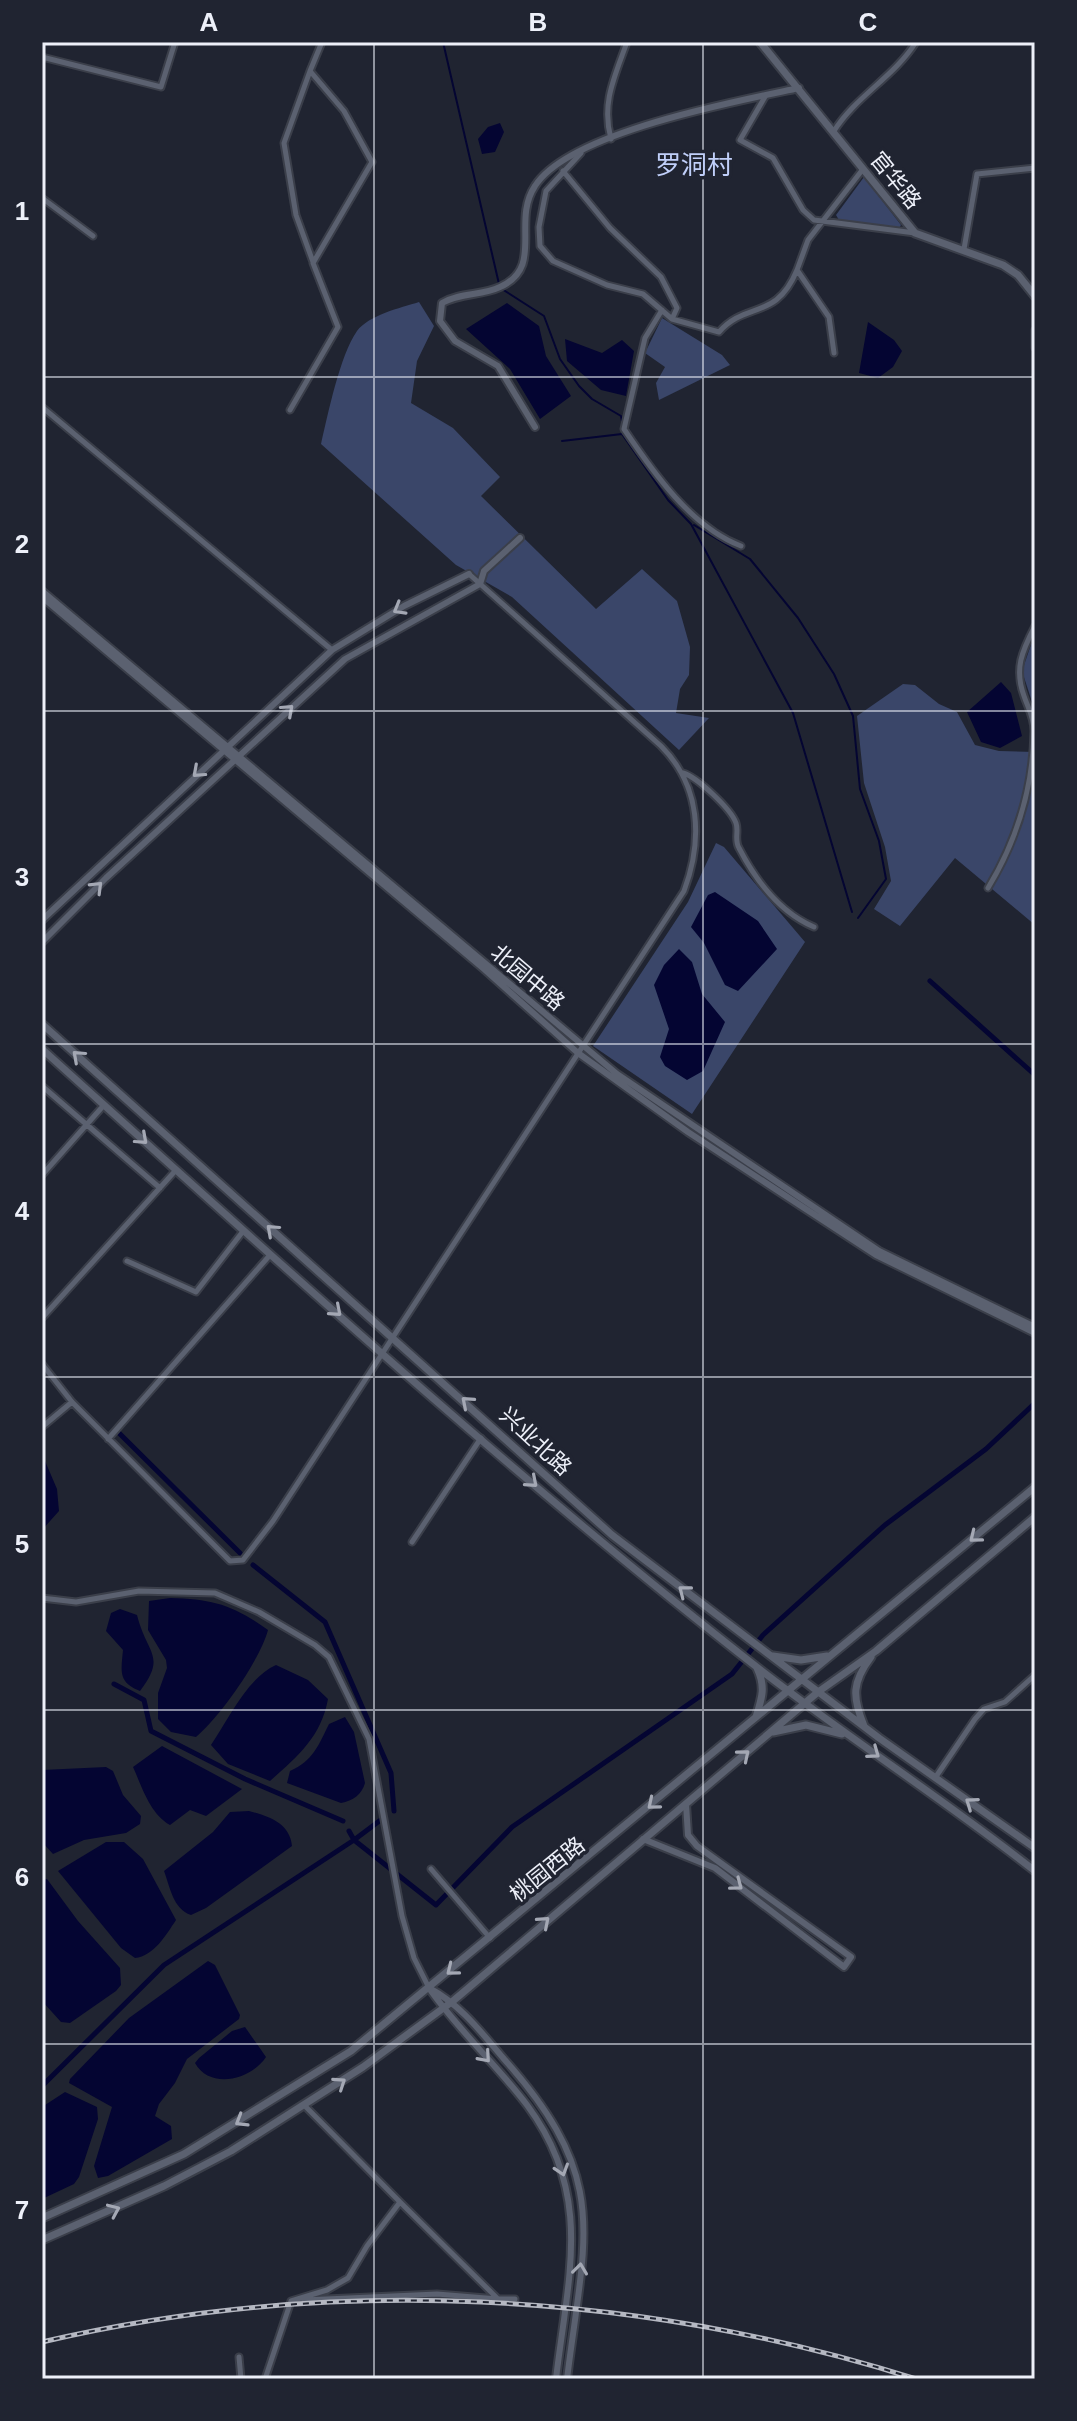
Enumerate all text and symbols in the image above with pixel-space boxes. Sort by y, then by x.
text: A [200,7,219,37]
text: B [529,7,547,37]
text: C [859,7,878,37]
street label: 官华路 [865,147,926,214]
district label: 罗洞村 [655,150,733,180]
text: 1 [15,196,29,226]
text: 2 [15,529,29,559]
one-way arrow [394,599,408,615]
one-way arrow [279,705,293,720]
one-way arrow [193,763,208,777]
text: 3 [15,862,29,892]
one-way arrow [88,882,102,896]
street label: 北园中路 [486,940,569,1015]
one-way arrow [73,1052,88,1066]
one-way arrow [132,1129,147,1143]
text: 4 [15,1196,30,1226]
one-way arrow [266,1226,281,1240]
one-way arrow [327,1301,342,1316]
one-way arrow [461,1397,476,1412]
street label: 兴业北路 [495,1402,576,1481]
one-way arrow [523,1472,538,1486]
one-way arrow [969,1527,984,1542]
text: 5 [15,1529,29,1559]
one-way arrow [678,1587,693,1601]
one-way arrow [865,1743,879,1758]
one-way arrow [735,1750,749,1765]
one-way arrow [647,1794,662,1809]
one-way arrow [966,1798,980,1813]
street label: 桃园西路 [505,1832,589,1907]
text: 6 [15,1862,29,1892]
one-way arrow [729,1876,743,1890]
one-way arrow [535,1917,550,1932]
one-way arrow [446,1960,461,1974]
one-way arrow [476,2048,490,2063]
one-way arrow [332,2078,346,2093]
one-way arrow [235,2112,250,2127]
one-way arrow [553,2163,569,2177]
text: 7 [15,2195,29,2225]
one-way arrow [105,2203,120,2219]
one-way arrow [572,2262,589,2275]

